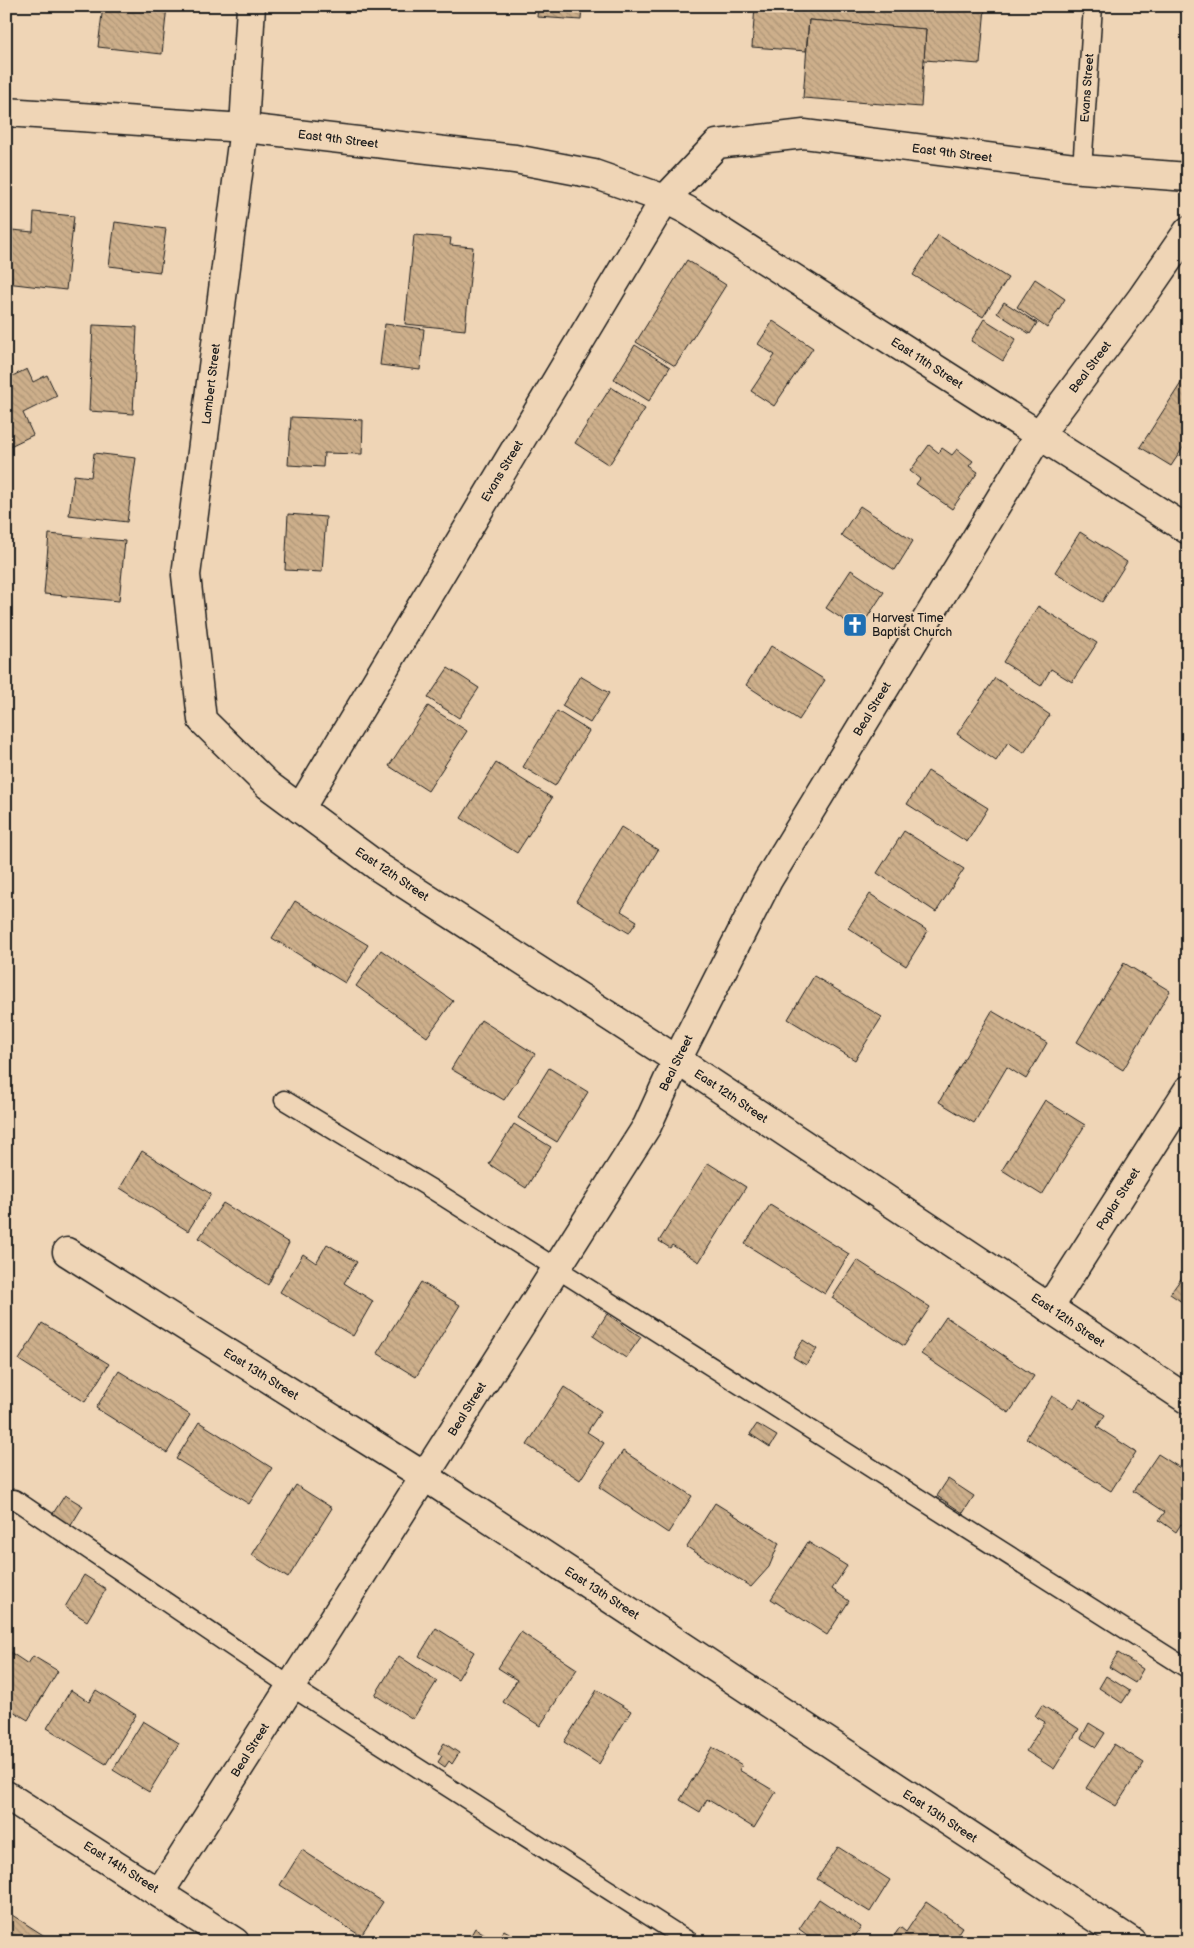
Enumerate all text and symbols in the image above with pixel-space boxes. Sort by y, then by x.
street label: Evans Street [1078,53,1097,123]
street label: East 9th Street [297,127,379,152]
street label: East 9th Street [911,141,993,166]
street label: East 11th Street [888,334,966,393]
street label: Beal Street [1066,338,1115,396]
street label: Lambert Street [199,342,224,425]
street label: Evans Street [478,438,527,505]
place label: Harvest Time Baptist Church [872,611,952,640]
church icon: Harvest Time Baptist Church [842,612,868,638]
street label: Beal Street [850,679,895,739]
street label: East 12th Street [352,844,432,905]
street label: Beal Street [656,1032,697,1094]
street label: East 12th Street [691,1066,771,1127]
street label: Poplar Street [1093,1165,1144,1233]
street label: East 12th Street [1028,1290,1108,1351]
street label: East 13th Street [220,1345,301,1404]
street label: Beal Street [445,1379,490,1439]
street label: East 13th Street [562,1564,642,1623]
street label: Beal Street [228,1720,273,1780]
street label: East 13th Street [900,1787,980,1846]
street label: East 14th Street [80,1838,161,1897]

